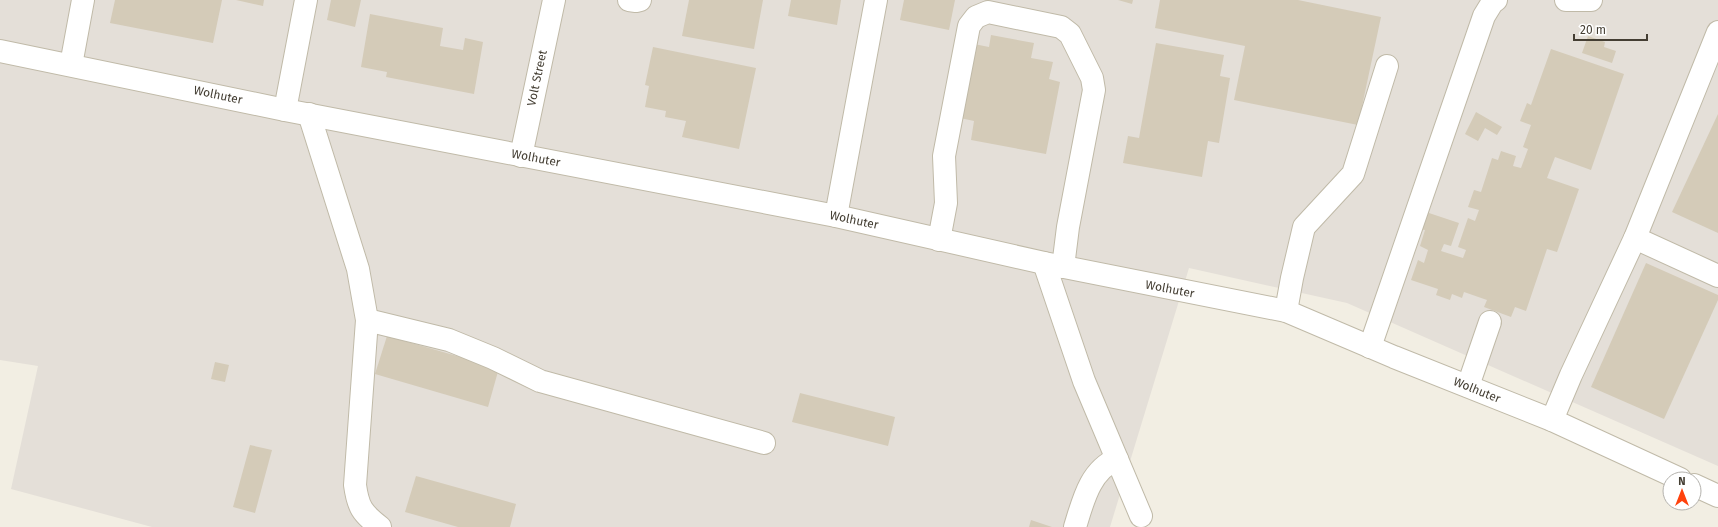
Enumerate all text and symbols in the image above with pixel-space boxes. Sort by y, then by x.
scale bar [1574,16,1647,42]
text: 20 m [1580,23,1606,37]
street label: Volt Street [524,48,550,107]
street label: Wolhuter [192,83,244,107]
street label: Wolhuter [510,146,562,170]
street label: Wolhuter [828,208,880,232]
street label: Wolhuter [1144,277,1196,301]
street label: Wolhuter [1451,374,1503,406]
north arrow [1662,471,1702,511]
text: N [1678,475,1686,488]

